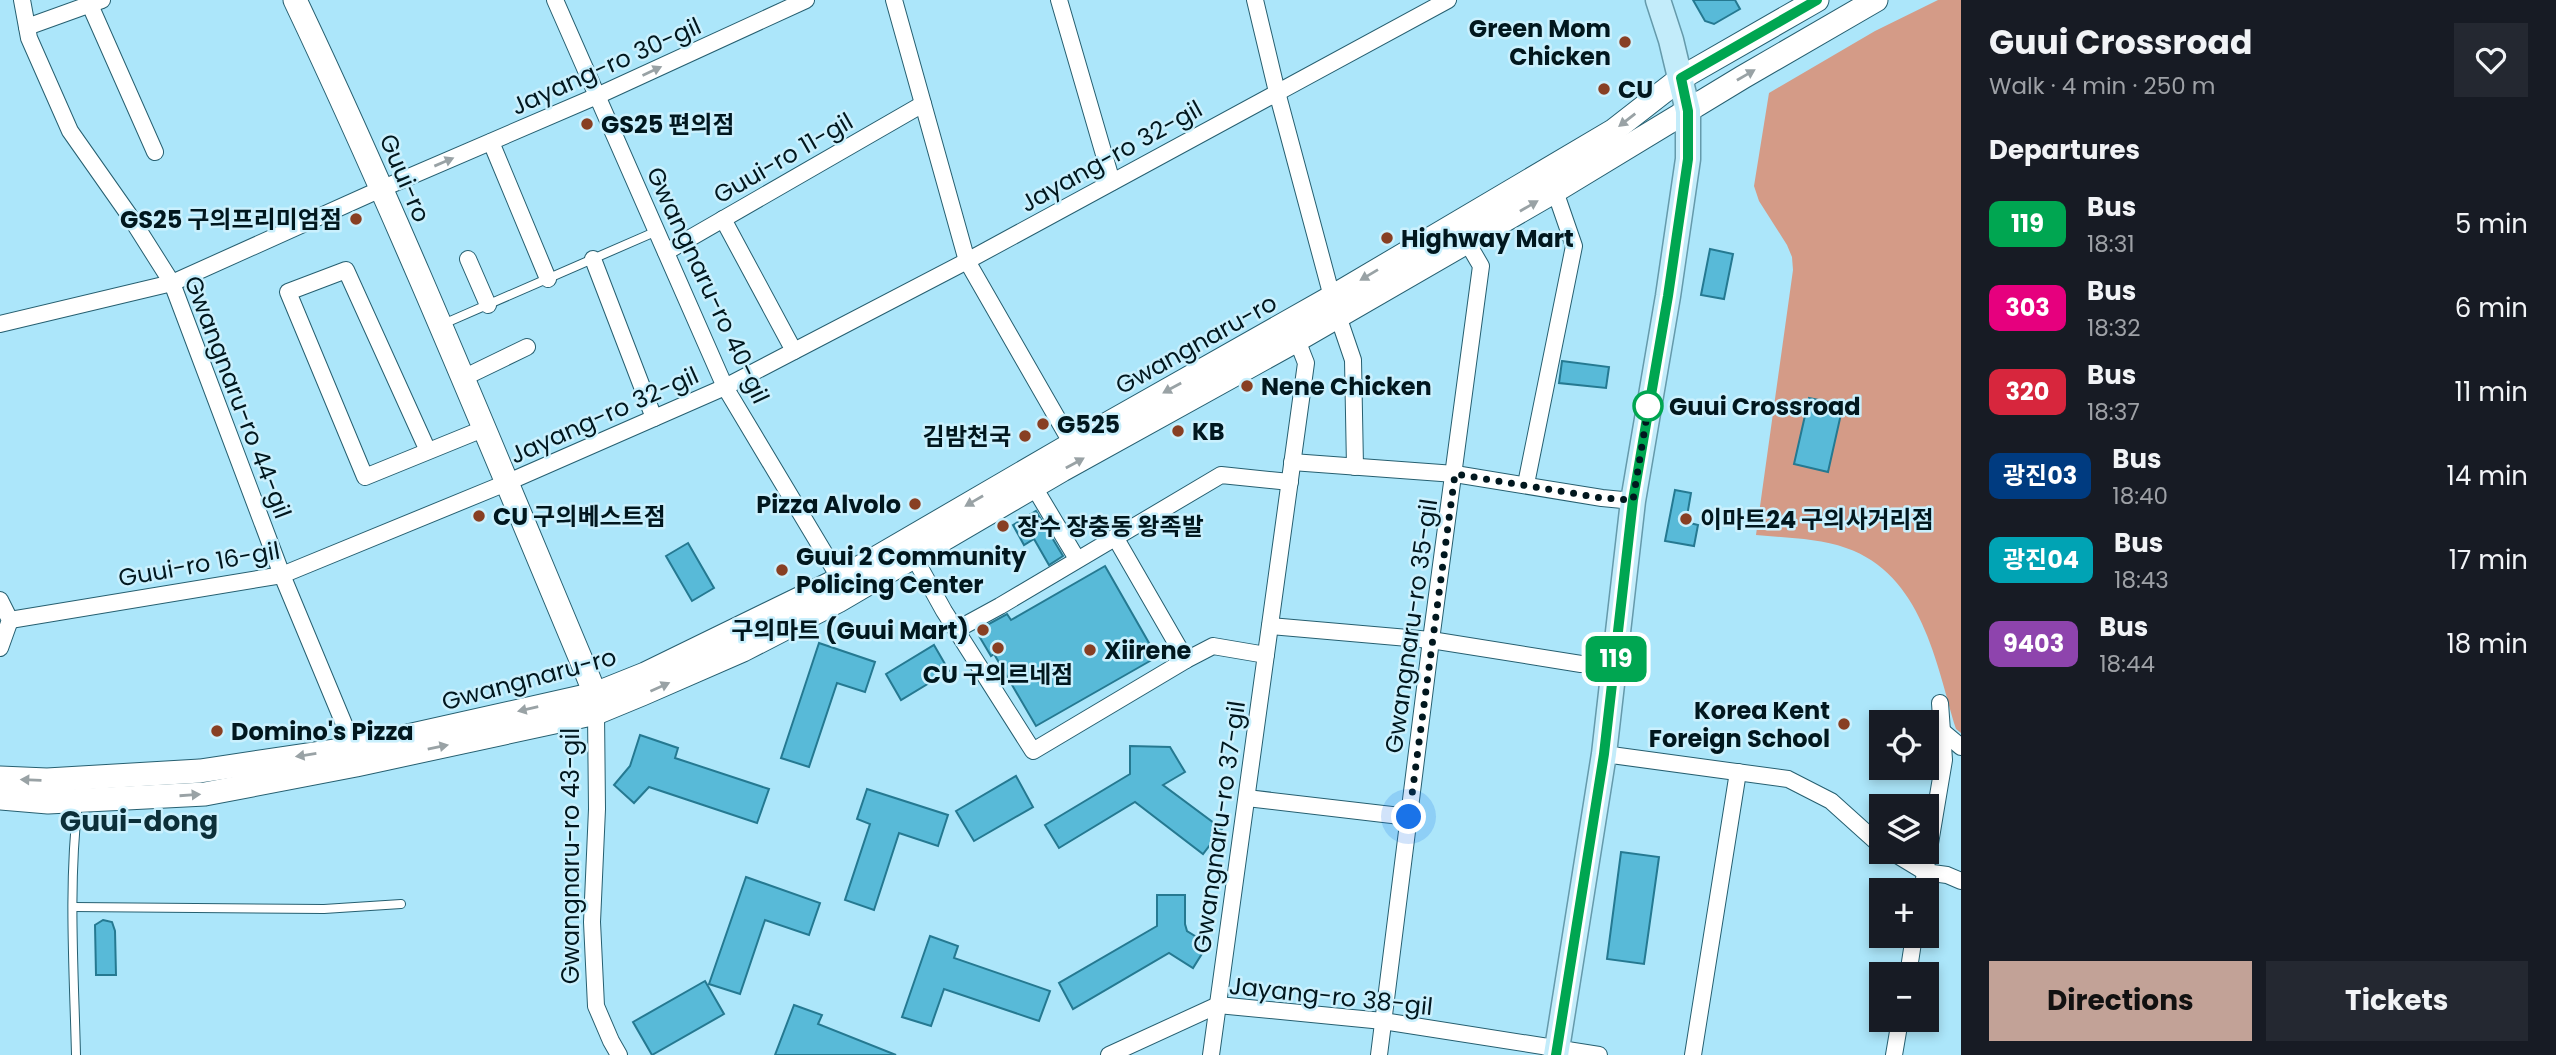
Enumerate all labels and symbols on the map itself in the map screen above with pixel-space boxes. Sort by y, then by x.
street label: Jayang-ro 30-gil [506,9,706,123]
place label: Green Mom Chicken [1469,12,1611,73]
marker: Green Mom Chicken [1617,34,1633,50]
one-way arrow [642,65,662,77]
one-way arrow [1736,70,1756,82]
place label: CU [1618,73,1653,106]
marker: CU [1596,81,1612,97]
street label: Jayang-ro 32-gil [1014,92,1208,220]
street label: Guui-ro 11-gil [707,105,859,211]
place label: GS25 편의점 [601,108,735,141]
one-way arrow [1618,113,1636,127]
marker: GS25 편의점 [579,116,595,132]
street label: Guui-ro [372,129,438,227]
one-way arrow [434,157,455,168]
street label: Gwangnaru-ro 40-gil [639,161,777,409]
one-way arrow [1519,200,1539,212]
place label: GS25 구의프리미엄점 [120,203,342,236]
marker: GS25 구의프리미엄점 [348,211,364,227]
place label: Highway Mart [1401,222,1574,255]
marker: Highway Mart [1379,230,1395,246]
one-way arrow [1360,269,1379,281]
street label: Gwangnaru-ro 44-gil [176,271,300,523]
street label: Gwangnaru-ro [1109,286,1283,402]
street label: Jayang-ro 32-gil [504,359,704,471]
place label: Nene Chicken [1261,370,1432,403]
marker: Nene Chicken [1239,378,1255,394]
one-way arrow [1162,382,1181,394]
place label: Guui Crossroad [1669,390,1861,423]
marker: Guui Crossroad [1633,391,1663,421]
place label: G525 [1057,408,1120,441]
place label: KB [1192,415,1225,448]
marker: G525 [1035,416,1051,432]
place label: 김밤천국 [923,420,1011,453]
marker: KB [1170,423,1186,439]
marker: 김밤천국 [1017,428,1033,444]
one-way arrow [1066,457,1085,469]
place label: Pizza Alvolo [756,488,901,521]
one-way arrow [965,495,984,507]
marker: Pizza Alvolo [907,496,923,512]
street label: Gwangnaru-ro 35-gil [1377,497,1445,755]
place label: CU 구의베스트점 [493,500,666,533]
place label: 이마트24 구의사거리점 [1700,503,1934,536]
marker: CU 구의베스트점 [471,508,487,524]
place label: 장수 장충동 왕족발 [1017,510,1204,543]
marker: 이마트24 구의사거리점 [1678,511,1694,527]
marker: 장수 장충동 왕족발 [995,518,1011,534]
street label: Guui-ro 16-gil [116,534,282,594]
place label: Guui 2 Community Policing Center [796,540,1027,601]
marker: Guui 2 Community Policing Center [774,562,790,578]
place label: 구의마트 (Guui Mart) [732,614,969,647]
marker: 구의마트 (Guui Mart) [975,622,991,638]
place label: Xiirene [1104,634,1192,667]
line badge: 119 [1576,636,1656,682]
street label: Gwangnaru-ro [438,640,620,718]
marker: CU 구의르네점 [990,640,1006,656]
marker: Xiirene [1082,642,1098,658]
place label: CU 구의르네점 [923,658,1073,691]
one-way arrow [649,681,670,692]
place label: Korea Kent Foreign School [1649,694,1830,755]
street label: Gwangnaru-ro 37-gil [1185,699,1253,955]
one-way arrow [517,704,539,715]
place label: Domino's Pizza [231,715,414,748]
marker: Korea Kent Foreign School [1836,716,1852,732]
marker: Domino's Pizza [209,723,225,739]
street label: Gwangnaru-ro 43-gil [554,728,587,984]
one-way arrow [427,742,449,753]
one-way arrow [294,750,316,761]
one-way arrow [19,774,41,785]
one-way arrow [180,789,202,800]
your location [1391,799,1426,834]
district label: Guui-dong [60,802,218,841]
street label: Jayang-ro 38-gil [1227,969,1435,1023]

